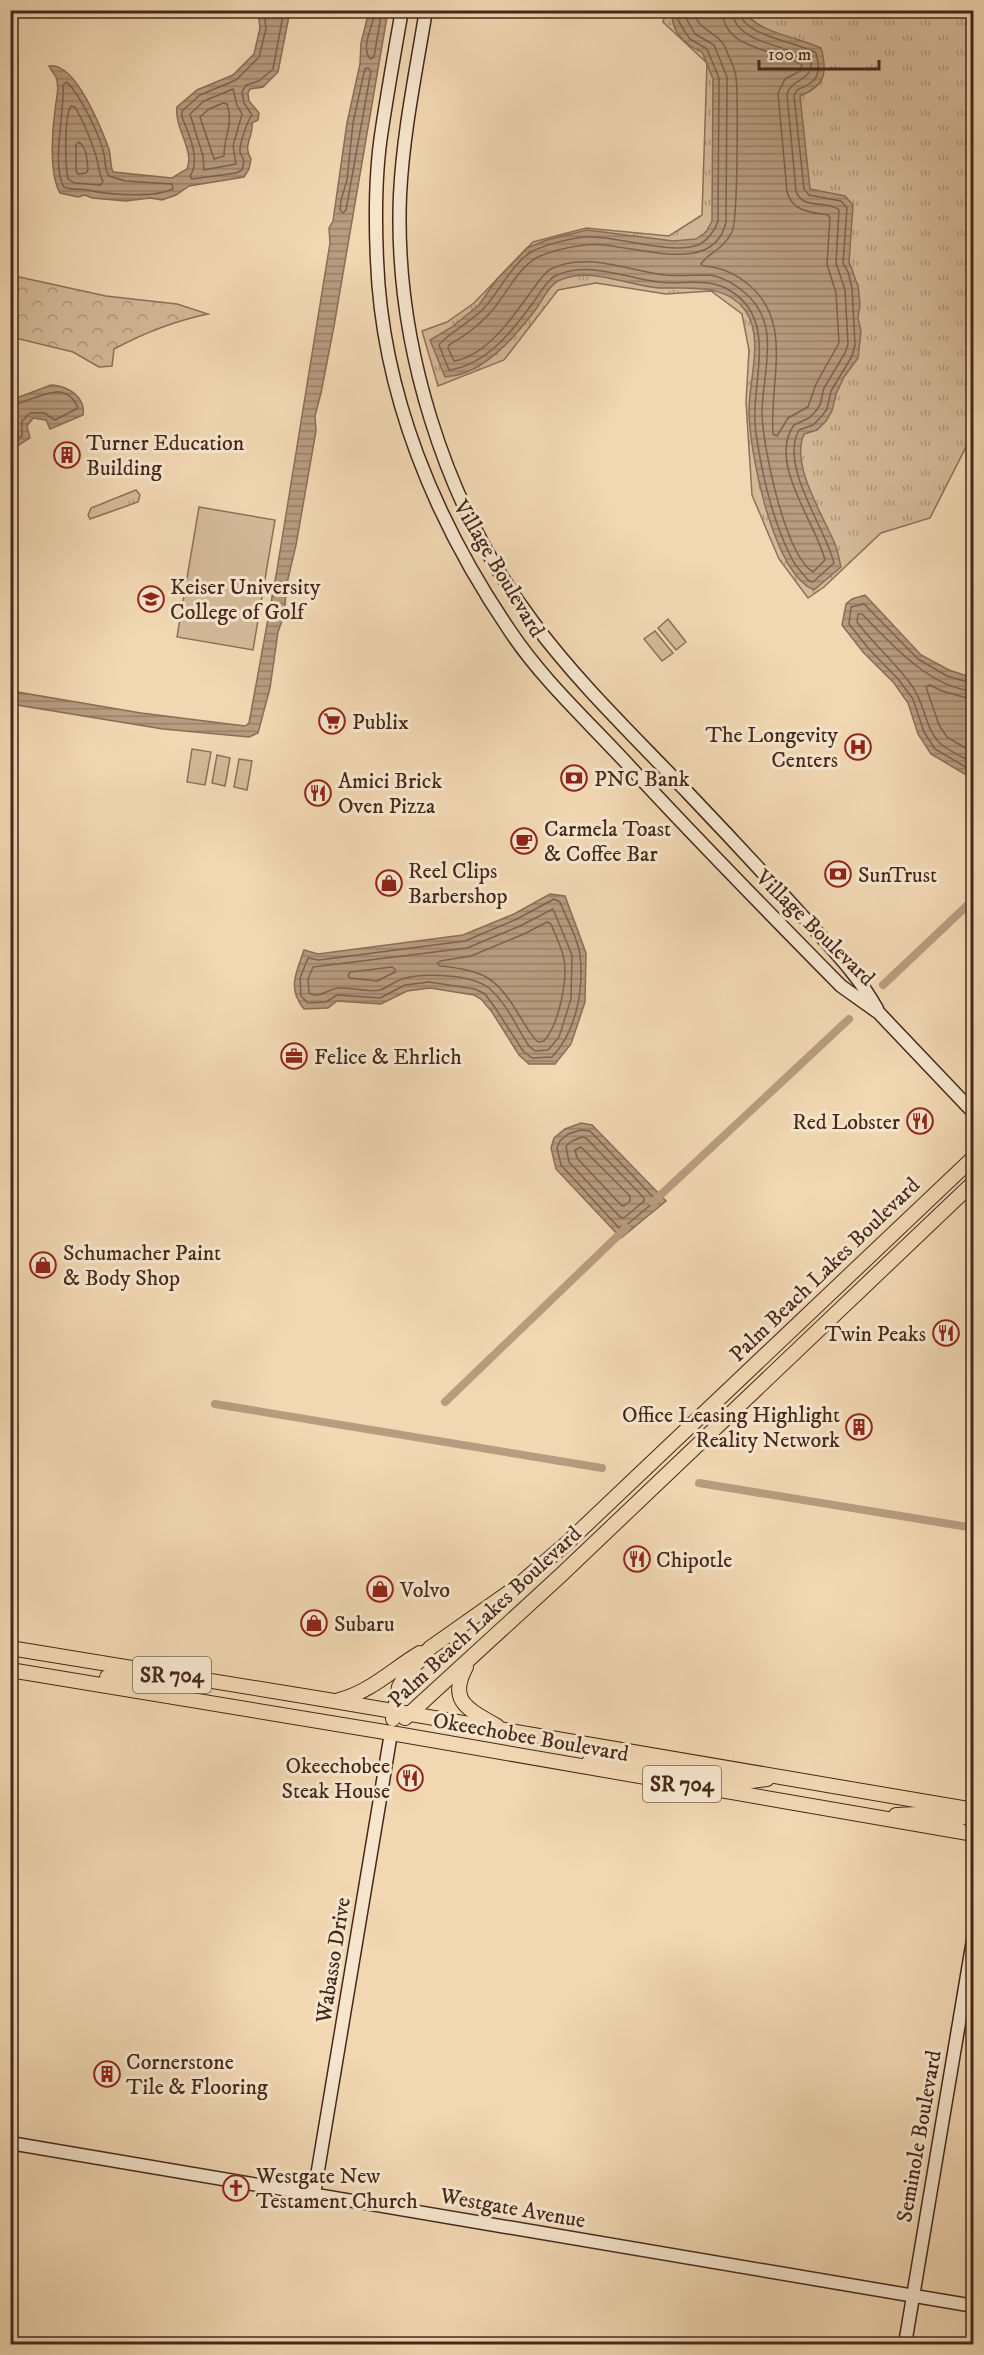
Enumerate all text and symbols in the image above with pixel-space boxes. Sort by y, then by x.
scale bar [759,33,879,71]
text: 100 m [768,44,811,66]
place label: Turner Education Building [86,430,245,482]
building icon: Turner Education Building [52,440,82,470]
street label: Village Boulevard [447,494,550,642]
place label: Keiser University College of Golf [170,574,321,626]
school or university icon: Keiser University College of Golf [136,584,166,614]
supermarket icon: Publix [317,706,347,736]
place label: Publix [352,709,409,736]
place label: The Longevity Centers [705,722,839,774]
hospital icon: The Longevity Centers [843,732,873,762]
bank icon: PNC Bank [559,763,589,793]
place label: PNC Bank [594,766,690,793]
place label: Amici Brick Oven Pizza [338,768,442,820]
restaurant icon: Amici Brick Oven Pizza [303,778,333,808]
place label: Carmela Toast & Coffee Bar [544,816,671,868]
cafe icon: Carmela Toast & Coffee Bar [509,826,539,856]
place label: Reel Clips Barbershop [408,858,508,910]
bank icon: SunTrust [823,859,853,889]
place label: SunTrust [858,862,937,889]
street label: Village Boulevard [749,864,880,992]
shop icon: Reel Clips Barbershop [374,868,404,898]
office icon: Felice & Ehrlich [279,1041,309,1071]
place label: Felice & Ehrlich [314,1044,462,1071]
restaurant icon: Red Lobster [905,1106,935,1136]
place label: Red Lobster [792,1109,901,1136]
street label: Palm Beach Lakes Boulevard [724,1172,926,1368]
place label: Schumacher Paint & Body Shop [63,1240,221,1292]
shop icon: Schumacher Paint & Body Shop [28,1250,58,1280]
restaurant icon: Twin Peaks [931,1318,961,1348]
place label: Twin Peaks [825,1321,926,1348]
place label: Office Leasing Highlight Reality Network [622,1402,840,1454]
building icon: Office Leasing Highlight Reality Network [844,1412,874,1442]
street label: Palm Beach Lakes Boulevard [383,1521,587,1714]
restaurant icon: Chipotle [622,1544,652,1574]
place label: Chipotle [656,1547,732,1574]
shop icon: Volvo [365,1574,395,1604]
place label: Volvo [399,1577,450,1604]
shop icon: Subaru [299,1608,329,1638]
place label: Subaru [334,1611,395,1638]
road number: SR 704 [133,1657,211,1693]
street label: Okeechobee Boulevard [431,1707,631,1768]
place label: Okeechobee Steak House [281,1753,390,1805]
restaurant icon: Okeechobee Steak House [395,1763,425,1793]
road number: SR 704 [643,1766,721,1802]
street label: Wabasso Drive [310,1895,357,2026]
street label: Seminole Boulevard [891,2048,948,2224]
place label: Cornerstone Tile & Flooring [126,2049,268,2101]
building icon: Cornerstone Tile & Flooring [92,2059,122,2089]
place label: Westgate New Testament Church [255,2163,418,2215]
church icon: Westgate New Testament Church [221,2173,251,2203]
street label: Westgate Avenue [437,2182,587,2235]

